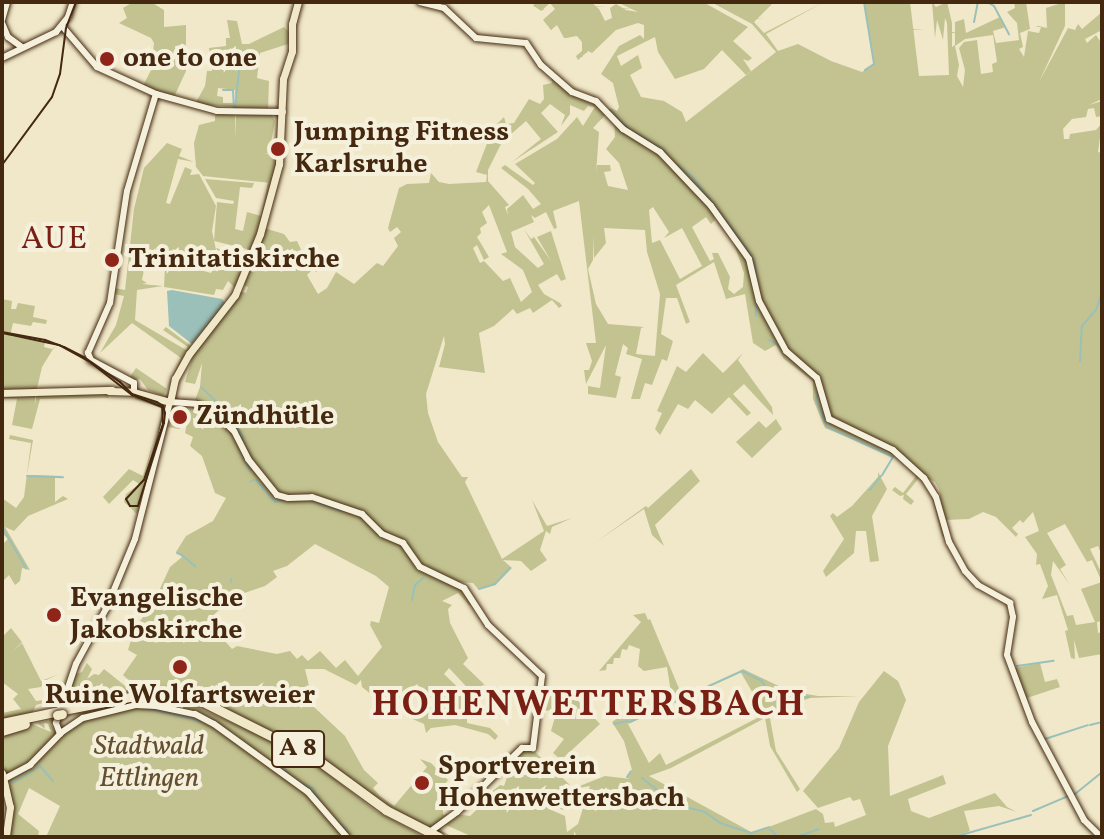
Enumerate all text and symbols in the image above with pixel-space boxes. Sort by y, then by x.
place label: one to one [123,42,257,76]
marker: one to one [98,50,116,68]
place label: Jumping Fitness Karlsruhe [294,116,509,182]
marker: Jumping Fitness Karlsruhe [269,140,287,158]
district label: AUE [21,221,89,259]
place label: Trinitatiskirche [128,243,340,277]
marker: Trinitatiskirche [103,251,121,269]
place label: Zündhütle [196,400,334,434]
marker: Zündhütle [171,408,189,426]
place label: Evangelische Jakobskirche [70,582,243,648]
marker: Evangelische Jakobskirche [45,606,63,624]
marker: Ruine Wolfartsweier [171,658,189,676]
place label: Ruine Wolfartsweier [45,679,315,713]
district label: HOHENWETTERSBACH [372,685,806,729]
road number: A 8 [270,727,326,771]
park label: Stadtwald Ettlingen [94,730,204,796]
place label: Sportverein Hohenwettersbach [438,750,685,816]
marker: Sportverein Hohenwettersbach [413,774,431,792]

